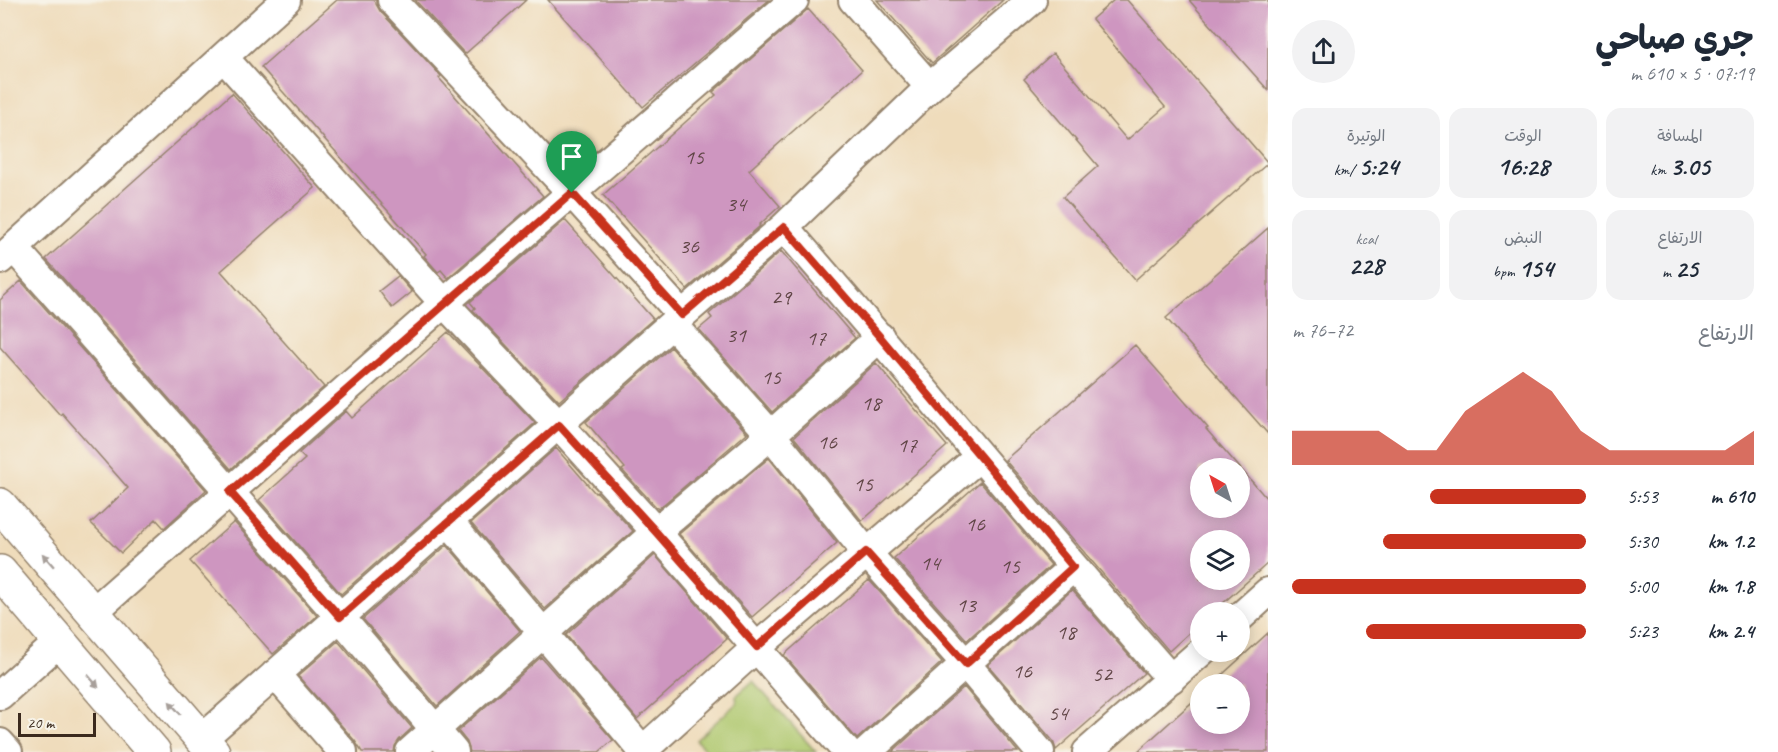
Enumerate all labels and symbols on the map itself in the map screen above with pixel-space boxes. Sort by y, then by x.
pin [546,131,597,193]
house number: 15 [684,143,705,171]
house number: 34 [726,190,748,218]
house number: 36 [679,232,700,260]
house number: 29 [771,283,793,311]
house number: 31 [726,321,747,349]
house number: 17 [806,324,827,352]
house number: 15 [761,363,782,391]
house number: 18 [861,389,883,417]
house number: 16 [817,428,838,456]
house number: 17 [897,431,918,459]
north arrow [1190,458,1250,518]
house number: 15 [853,470,874,498]
house number: 16 [965,510,986,538]
house number: 14 [920,549,942,577]
one-way arrow [41,552,54,568]
house number: 15 [1000,552,1021,580]
house number: 13 [956,591,978,619]
house number: 18 [1056,618,1078,646]
house number: 16 [1012,657,1033,685]
house number: 52 [1092,660,1114,688]
one-way arrow [86,673,99,689]
house number: 54 [1048,699,1070,727]
one-way arrow [169,701,182,716]
scale bar [18,710,96,738]

